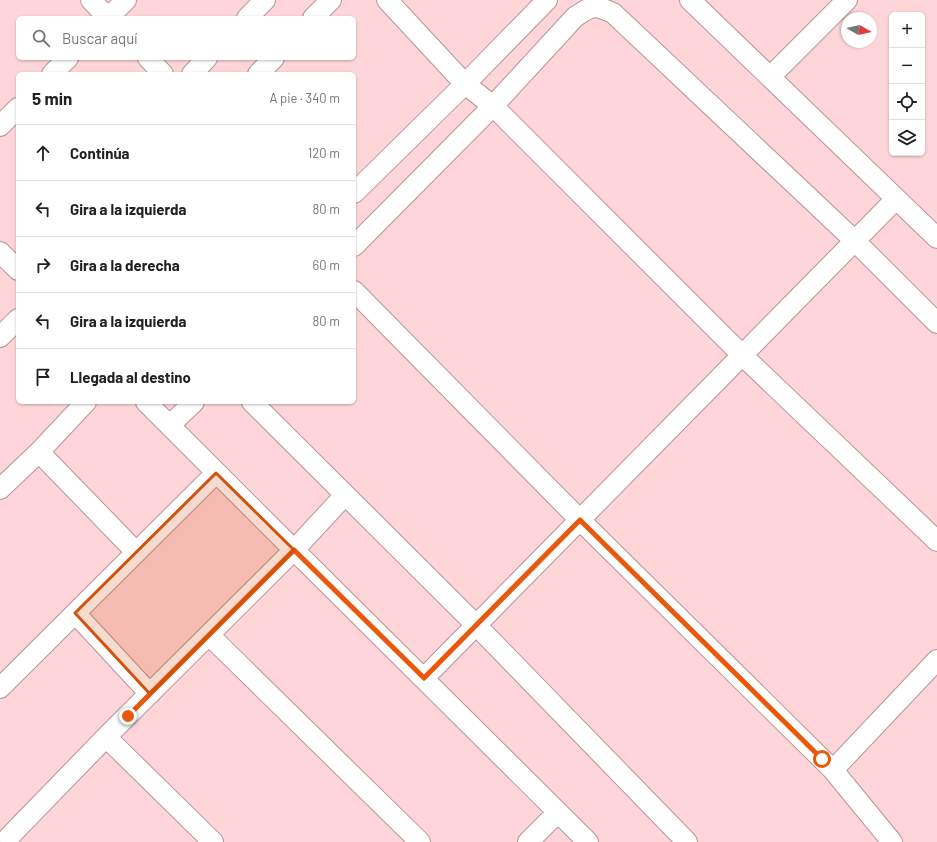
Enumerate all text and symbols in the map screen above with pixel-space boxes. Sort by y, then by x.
north arrow [841,12,877,48]
map controls [889,12,925,156]
button: + [889,12,925,48]
search box [16,16,356,60]
icon: search [30,27,52,49]
text: Buscar aquí [62,29,138,47]
button: − [889,48,925,84]
button: locate [889,84,925,120]
text: 5 min [32,88,72,108]
text: A pie · 340 m [270,90,340,106]
button: layers [889,120,925,156]
icon: ahead [32,142,54,164]
text: Continúa [70,144,130,162]
text: 120 m [308,145,340,161]
icon: left [32,198,54,220]
text: Gira a la izquierda [70,200,186,218]
text: 80 m [313,201,340,217]
icon: right [32,254,54,276]
text: Gira a la derecha [70,256,180,274]
text: 60 m [313,257,340,273]
icon: left [32,310,54,332]
text: Gira a la izquierda [70,312,186,330]
text: 80 m [313,313,340,329]
icon: arrive [32,366,54,388]
text: Llegada al destino [70,368,191,386]
route end [119,707,137,725]
route start [813,750,831,768]

